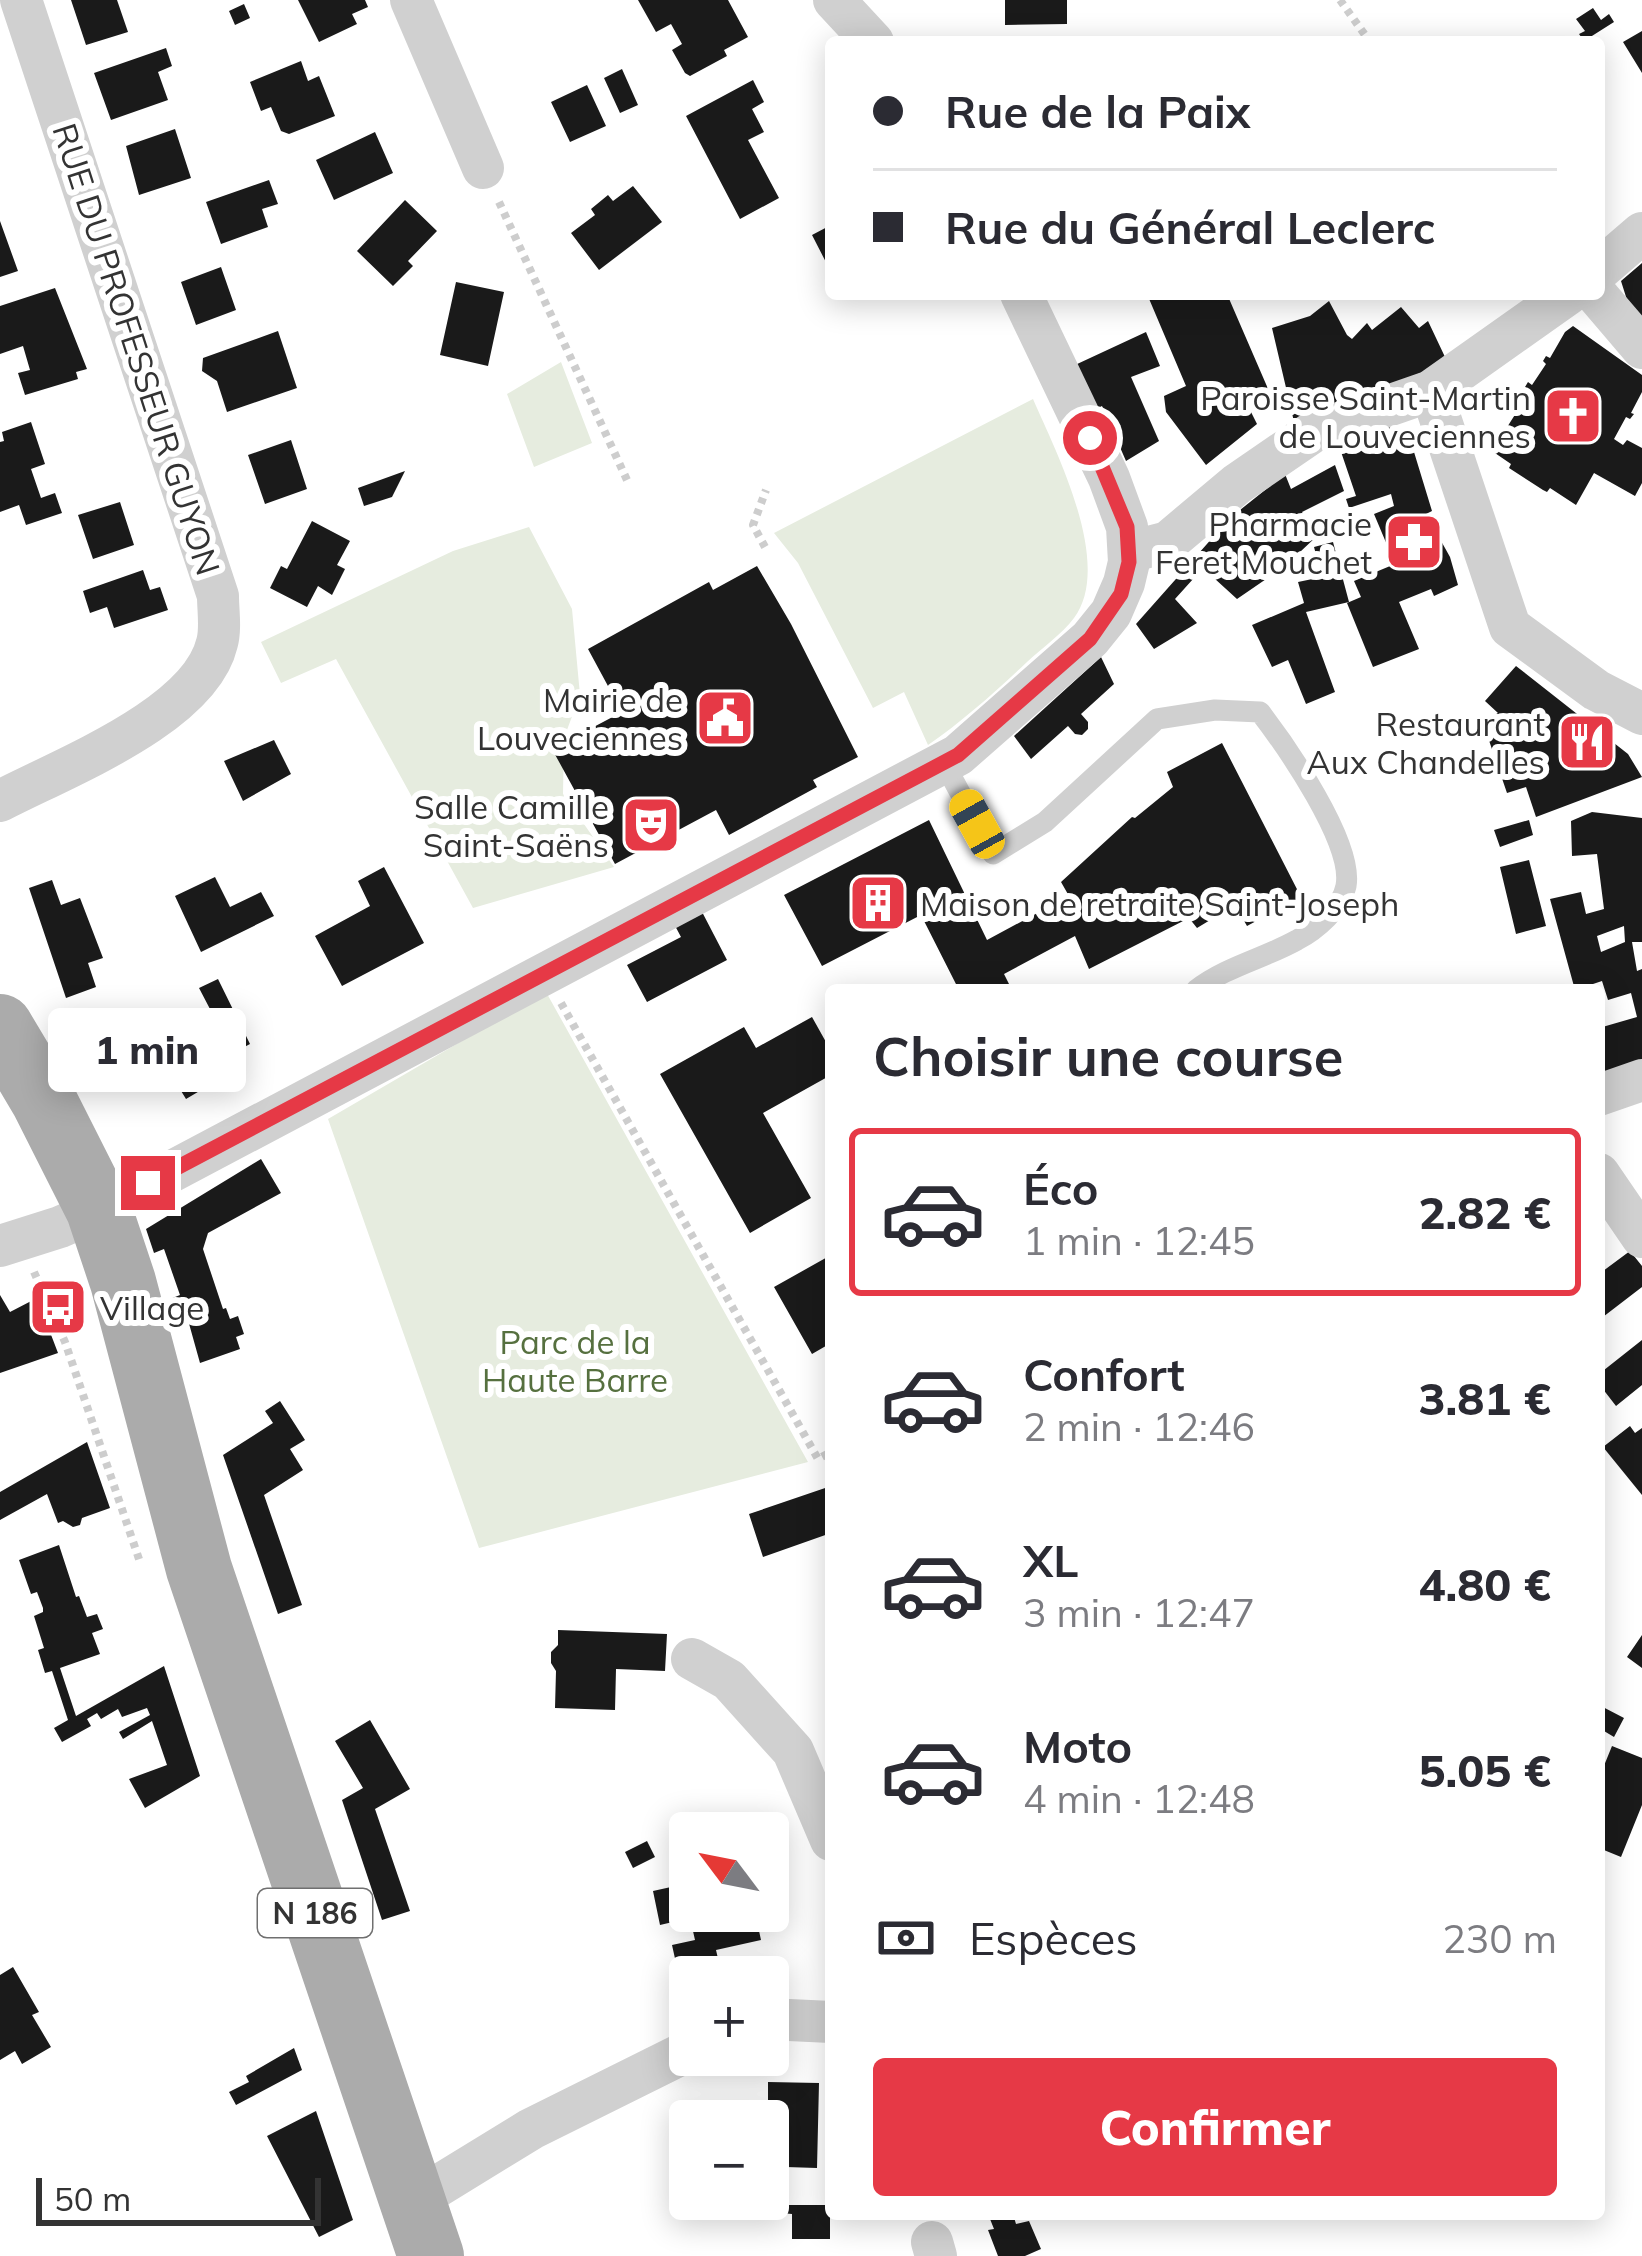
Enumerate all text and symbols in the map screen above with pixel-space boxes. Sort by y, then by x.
text: Rue de la Paix [945,83,1251,139]
street label: RUE DU PROFESSEUR GUYON [44,118,230,580]
text: Rue du Général Leclerc [945,199,1435,255]
place label: Paroisse Saint-Martin de Louveciennes [1200,377,1531,456]
church icon: Paroisse Saint-Martin de Louveciennes [1542,385,1604,447]
route start [1063,411,1117,465]
place label: Pharmacie Feret Mouchet [1155,503,1372,582]
pharmacy icon: Pharmacie Feret Mouchet [1383,511,1445,573]
place label: Mairie de Louveciennes [477,679,683,758]
public building icon: Mairie de Louveciennes [694,687,756,749]
place label: Restaurant Aux Chandelles [1307,703,1545,782]
restaurant icon: Restaurant Aux Chandelles [1556,711,1618,773]
car [944,784,1010,864]
place label: Salle Camille Saint-Saëns [414,786,609,865]
theatre icon: Salle Camille Saint-Saëns [620,794,682,856]
building icon: Maison de retraite Saint-Joseph [847,872,909,934]
place label: Maison de retraite Saint-Joseph [920,883,1399,924]
callout: 1 min [49,1009,247,1093]
text: Choisir une course [873,1022,1343,1090]
text: 1 min [95,1025,199,1074]
route end [121,1156,175,1210]
icon: car [879,1158,987,1266]
text: Éco [1023,1160,1099,1216]
text: 2.82 € [1419,1184,1551,1240]
text: 1 min · 12:45 [1023,1216,1255,1265]
bus stop icon: Village [27,1276,89,1338]
place label: Village [100,1287,204,1328]
park label: Parc de la Haute Barre [482,1321,668,1400]
icon: car [879,1344,987,1452]
text: Confort [1023,1346,1185,1402]
text: 3.81 € [1419,1370,1551,1426]
text: 2 min · 12:46 [1023,1402,1255,1451]
icon: car [879,1530,987,1638]
text: XL [1023,1532,1078,1588]
text: 4.80 € [1419,1556,1551,1612]
text: 3 min · 12:47 [1023,1588,1255,1637]
icon: car [879,1716,987,1824]
text: Moto [1023,1718,1132,1774]
text: 5.05 € [1419,1742,1551,1798]
text: 4 min · 12:48 [1023,1774,1255,1823]
north arrow [669,1812,789,1932]
map controls [669,1812,789,2220]
road number: N 186 [258,1889,372,1937]
icon: cash [873,1905,939,1971]
text: Espèces [969,1910,1138,1966]
text: 230 m [1442,1914,1557,1963]
button: + [669,1956,789,2076]
button: Confirmer [873,2058,1557,2196]
button: − [669,2100,789,2220]
scale bar [36,2172,321,2225]
text: 50 m [54,2178,131,2219]

